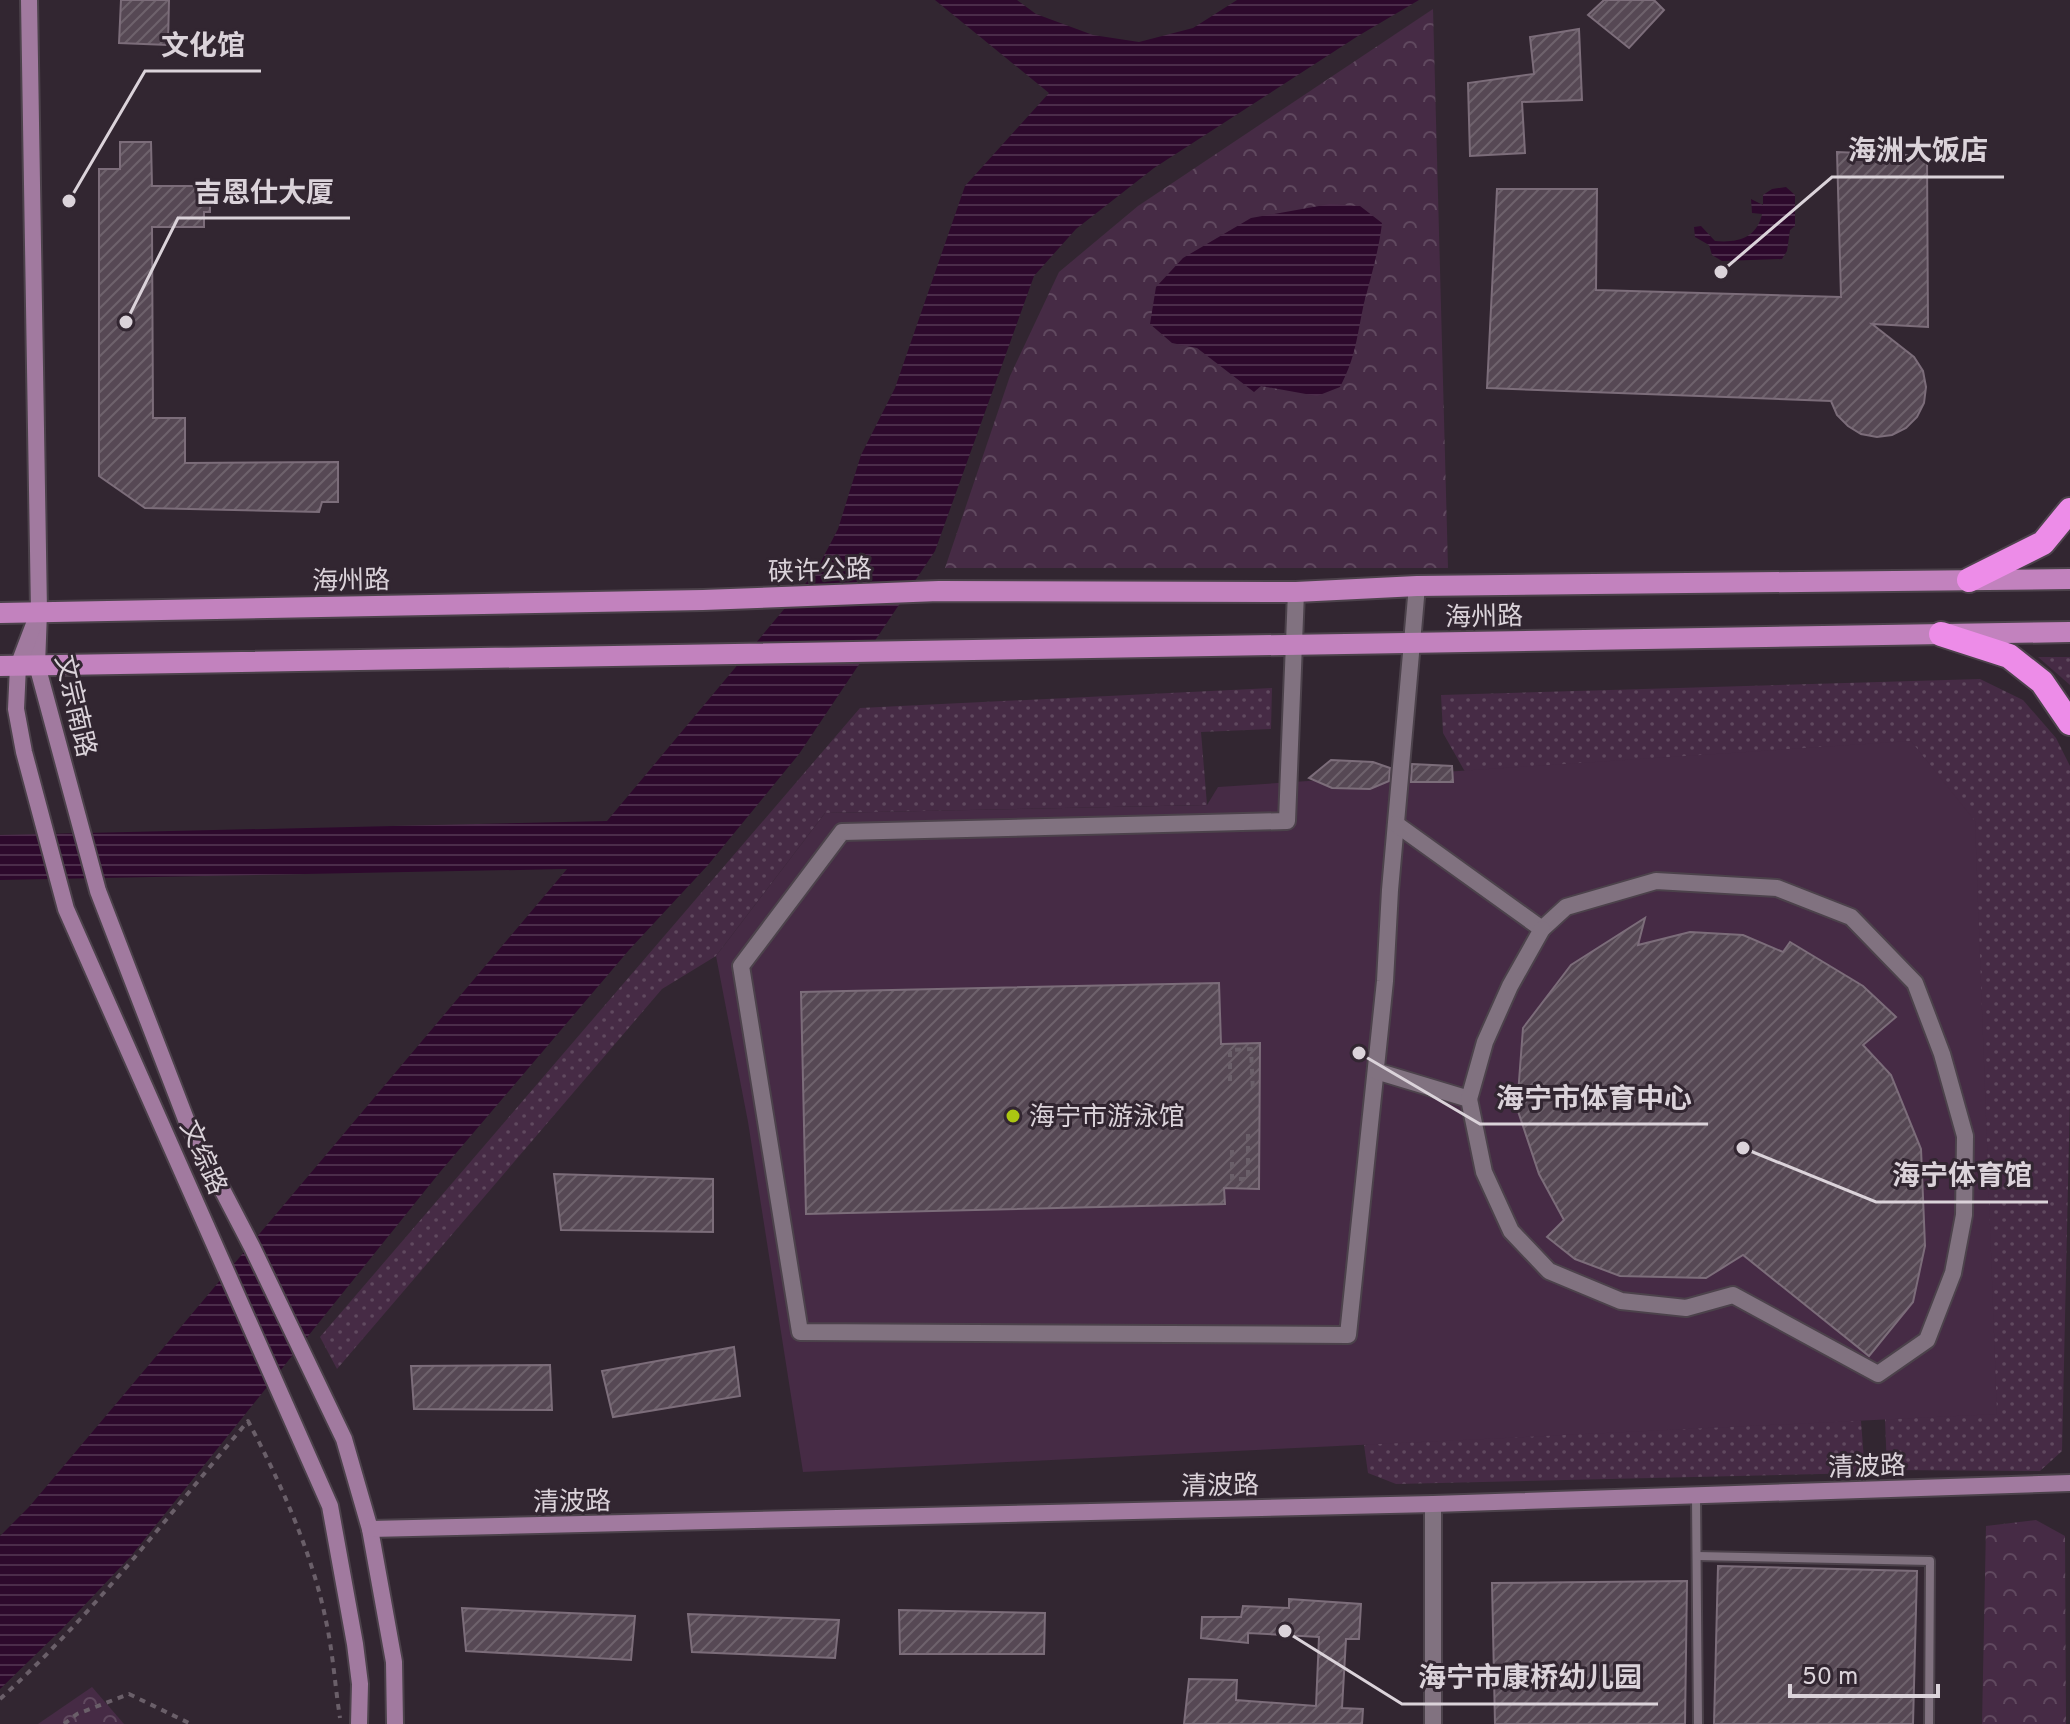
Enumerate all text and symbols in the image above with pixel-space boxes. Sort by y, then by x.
callout: 文化馆 [145,19,261,71]
text: 文化馆 [161,30,245,66]
callout: 海洲大饭店 [1832,125,2004,177]
text: 海洲大饭店 [1848,135,1988,171]
callout: 吉恩仕大厦 [178,166,350,218]
text: 吉恩仕大厦 [194,177,334,213]
street label: 硖许公路 [768,554,873,591]
street label: 海州路 [312,565,390,600]
street label: 海州路 [1445,601,1523,636]
street label: 文宗南路 [46,652,101,761]
callout: 海宁市体育中心 [1480,1072,1708,1124]
text: 海宁市体育中心 [1496,1083,1692,1119]
place label: 海宁市游泳馆 [1029,1102,1185,1135]
marker: 海宁市游泳馆 [1004,1107,1022,1125]
street label: 文综路 [171,1116,233,1200]
callout: 海宁体育馆 [1876,1150,2048,1202]
text: 海宁体育馆 [1892,1160,2032,1196]
street label: 清波路 [1828,1451,1907,1486]
street label: 清波路 [1181,1470,1259,1505]
street label: 清波路 [533,1486,611,1521]
scale bar [1790,1648,1938,1698]
callout: 海宁市康桥幼儿园 [1402,1652,1658,1704]
text: 海宁市康桥幼儿园 [1418,1662,1642,1698]
text: 50 m [1802,1663,1858,1693]

